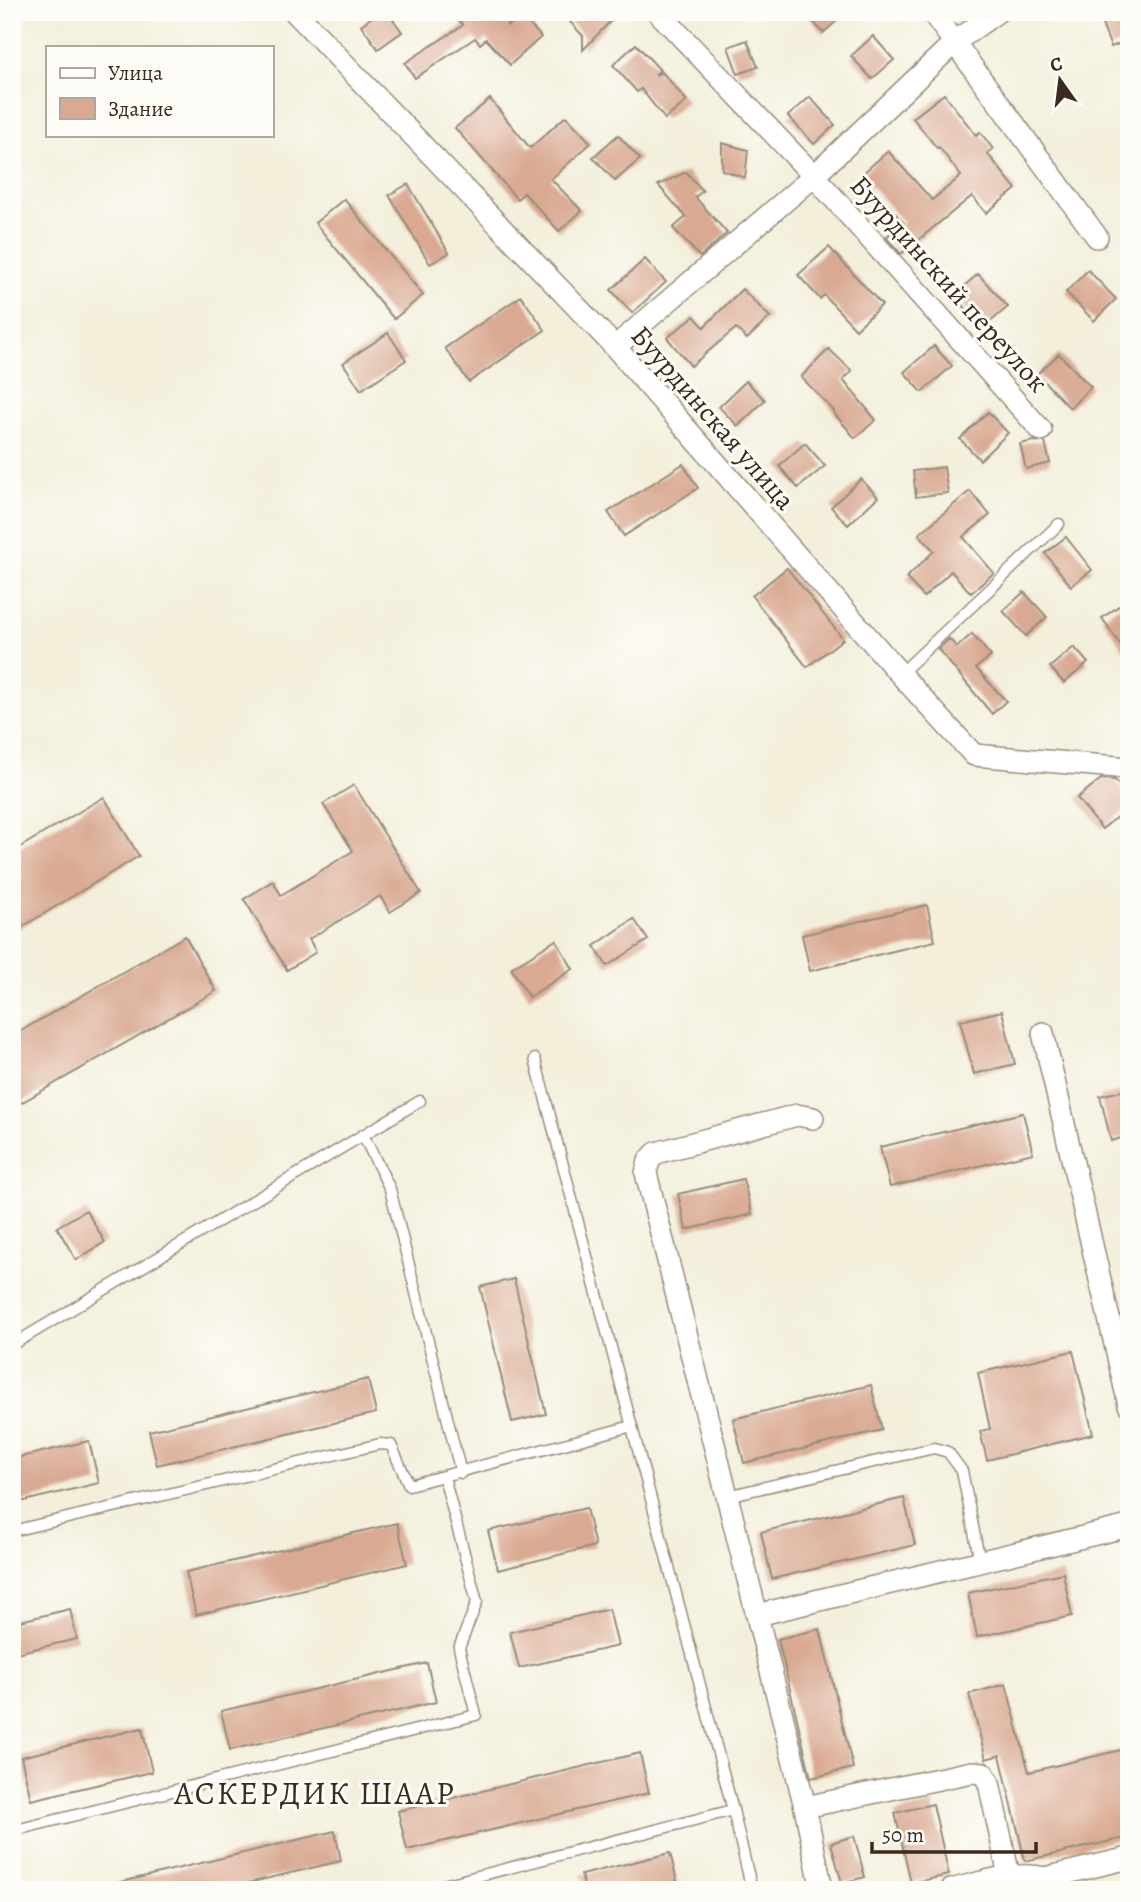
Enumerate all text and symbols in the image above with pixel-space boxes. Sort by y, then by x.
legend [46,46,273,136]
north arrow [1026,46,1096,116]
text: С [1047,50,1065,79]
text: Улица [108,59,163,87]
text: Здание [108,95,173,123]
street label: Буурдинский переулок [841,167,1057,401]
street label: Буурдинская улица [622,318,804,518]
district label: АСКЕРДИК ШААР [173,1771,456,1815]
scale bar [872,1811,1036,1855]
text: 50 m [882,1821,924,1849]

